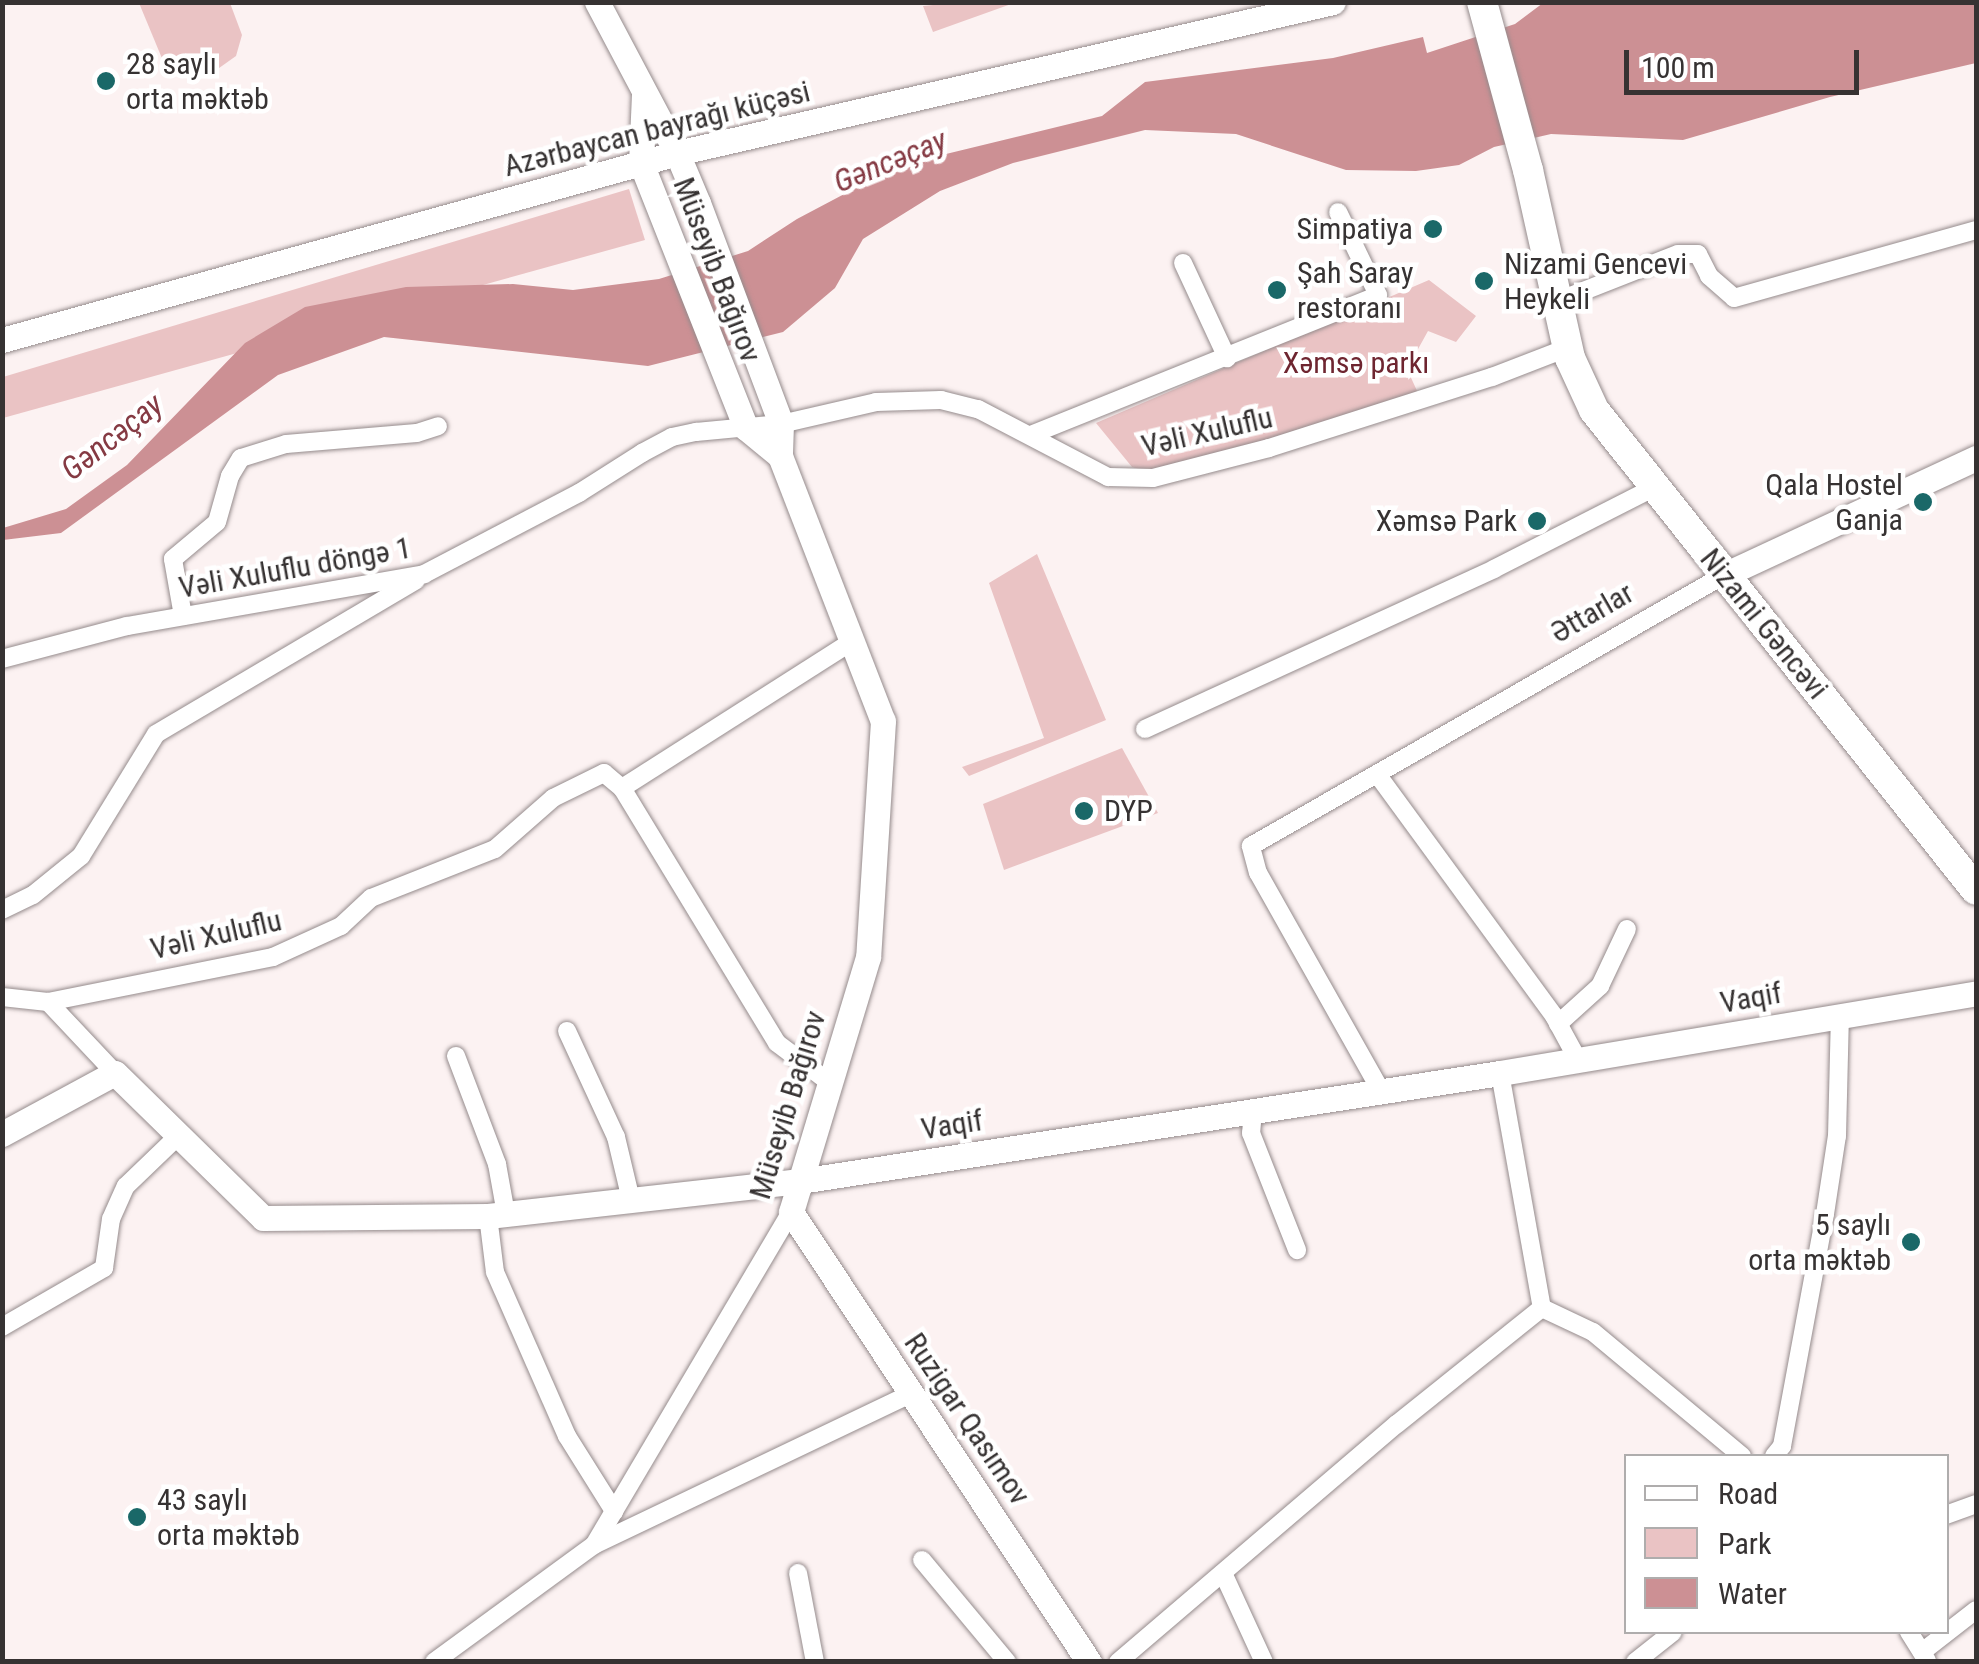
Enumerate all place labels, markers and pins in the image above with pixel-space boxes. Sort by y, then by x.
place label: 28 saylı orta məktəb [126,46,269,116]
marker: 28 saylı orta məktəb [95,70,117,92]
place label: Simpatiya [1296,211,1413,247]
marker: Simpatiya [1422,218,1444,240]
place label: Nizami Gencevi Heykeli [1504,246,1687,316]
place label: Şah Saray restoranı [1297,255,1413,326]
marker: Nizami Gencevi Heykeli [1473,270,1495,292]
marker: Şah Saray restoranı [1266,279,1288,301]
place label: Qala Hostel Ganja [1765,467,1903,538]
marker: Qala Hostel Ganja [1912,491,1934,513]
place label: Xəmsə Park [1376,503,1517,539]
marker: Xəmsə Park [1526,510,1548,532]
place label: DYP [1104,793,1153,829]
marker: DYP [1073,800,1095,822]
place label: 5 saylı orta məktəb [1748,1207,1891,1278]
marker: 5 saylı orta məktəb [1900,1231,1922,1253]
place label: 43 saylı orta məktəb [157,1482,300,1552]
marker: 43 saylı orta məktəb [126,1506,148,1528]

